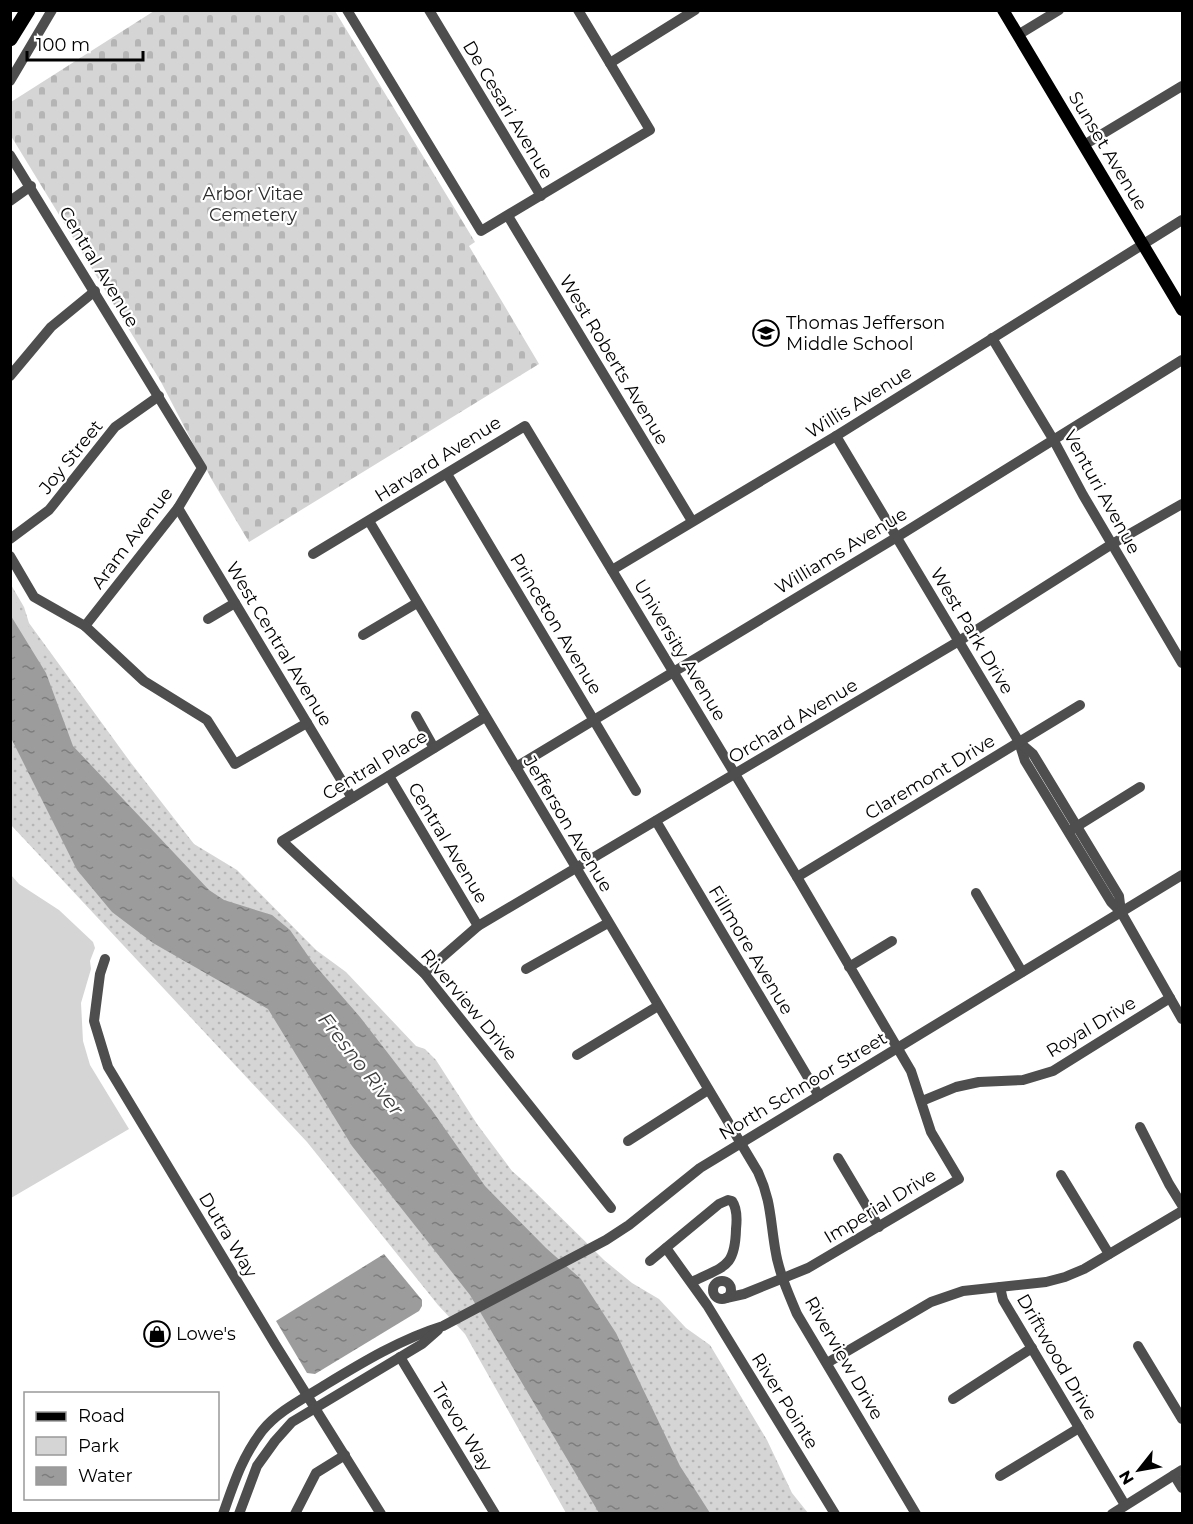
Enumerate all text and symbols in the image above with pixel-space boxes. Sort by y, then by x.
scale bar [27,24,142,62]
text: 100 m [36,34,90,56]
street label: De Cesari Avenue [458,37,558,183]
street label: Sunset Avenue [1064,87,1152,215]
park label: Arbor Vitae Cemetery [203,183,304,226]
street label: Central Avenue [54,202,144,332]
street label: West Roberts Avenue [555,271,674,449]
place label: Thomas Jefferson Middle School [786,312,945,355]
school or university icon: Thomas Jefferson Middle School [751,318,781,348]
street label: Willis Avenue [802,361,916,443]
street label: Harvard Avenue [371,411,505,507]
street label: Joy Street [34,416,108,499]
street label: Venturi Avenue [1059,426,1145,558]
street label: Aram Avenue [87,483,177,593]
street label: Williams Avenue [771,503,911,599]
street label: Princeton Avenue [505,550,607,699]
street label: West Central Avenue [221,558,337,730]
street label: West Park Drive [926,564,1018,698]
street label: University Avenue [629,575,731,725]
street label: Orchard Avenue [724,674,862,768]
street label: Central Place [319,725,432,805]
street label: Claremont Drive [861,729,999,824]
street label: Jefferson Avenue [518,751,617,896]
street label: Central Avenue [403,778,493,908]
street label: Fillmore Avenue [704,881,798,1019]
street label: Riverview Drive [416,945,522,1065]
street label: Royal Drive [1042,992,1140,1062]
water label: Fresno River [313,1008,409,1121]
street label: North Schnoor Street [715,1027,891,1145]
street label: Imperial Drive [820,1164,940,1248]
street label: Dutra Way [194,1189,262,1282]
street label: Driftwood Drive [1012,1290,1102,1424]
street label: Riverview Drive [800,1292,888,1424]
shop icon: Lowe's [142,1319,172,1349]
place label: Lowe's [176,1323,236,1345]
street label: River Pointe [747,1349,823,1453]
street label: Trevor Way [427,1379,497,1476]
legend [24,1392,219,1500]
text: Road [78,1405,125,1427]
text: Park [78,1435,119,1457]
north arrow [1109,1440,1169,1500]
text: Water [78,1465,133,1487]
text: N [1115,1467,1138,1488]

